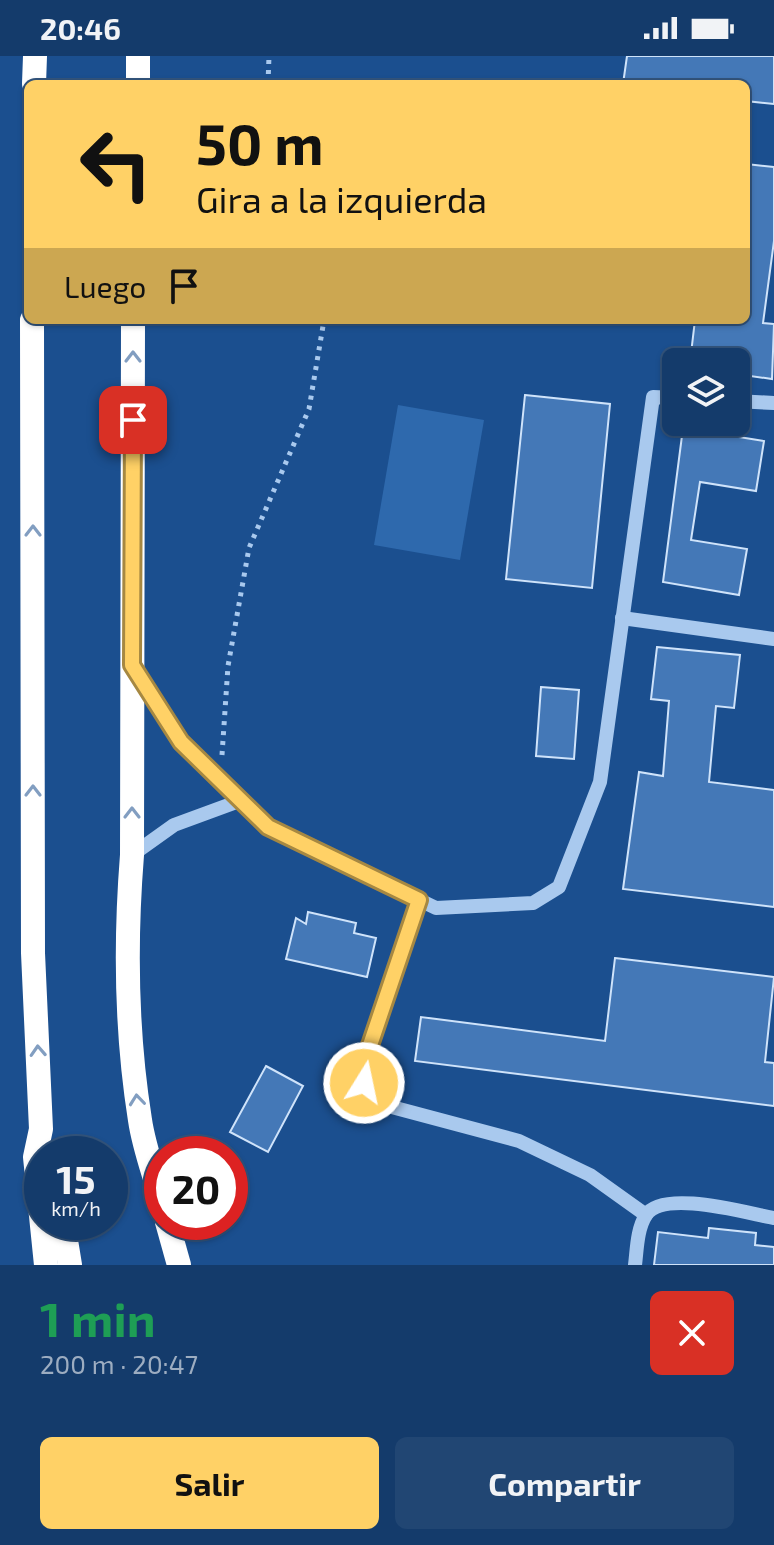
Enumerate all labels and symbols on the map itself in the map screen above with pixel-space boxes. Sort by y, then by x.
one-way arrow [124,350,142,363]
pin [99,386,167,454]
one-way arrow [24,524,42,537]
one-way arrow [24,784,42,797]
one-way arrow [123,806,141,819]
position arrow [322,1041,406,1125]
one-way arrow [29,1044,46,1057]
one-way arrow [129,1093,146,1106]
speed limit sign: 20 [144,1136,248,1240]

